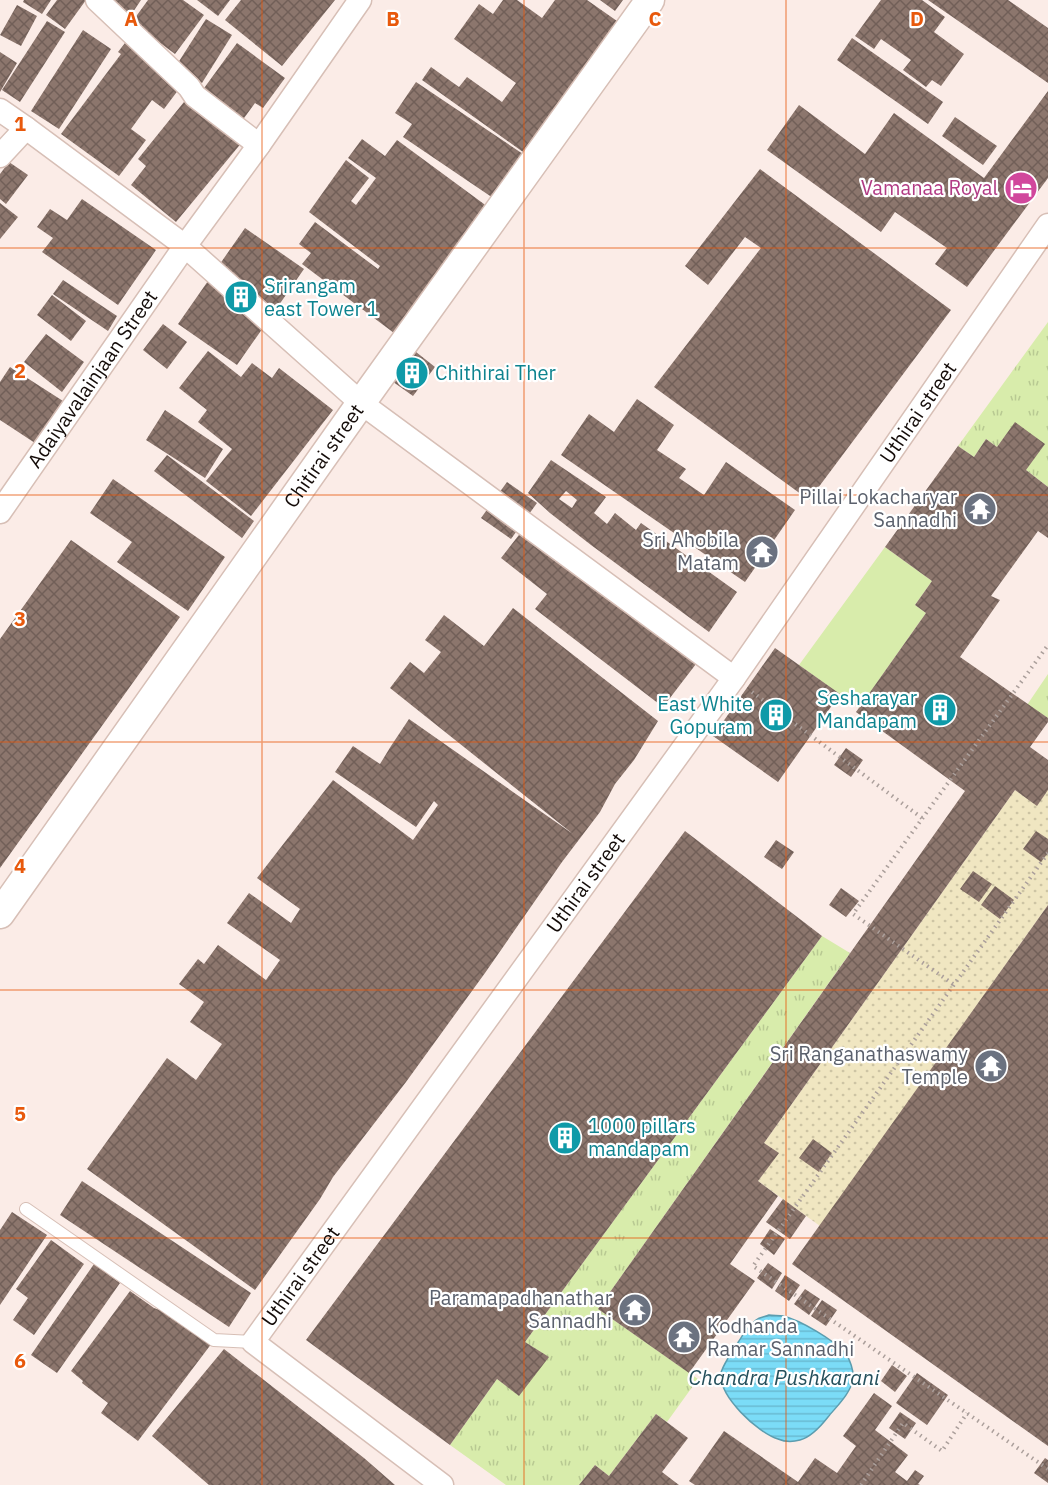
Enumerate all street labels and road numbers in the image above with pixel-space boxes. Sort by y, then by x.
street label: Adaiyavalainjaan Street [21,285,163,473]
street label: Uthirai street [873,356,962,468]
street label: Chitirai street [277,398,369,513]
street label: Uthirai street [540,827,631,938]
street label: Uthirai street [255,1221,346,1332]

